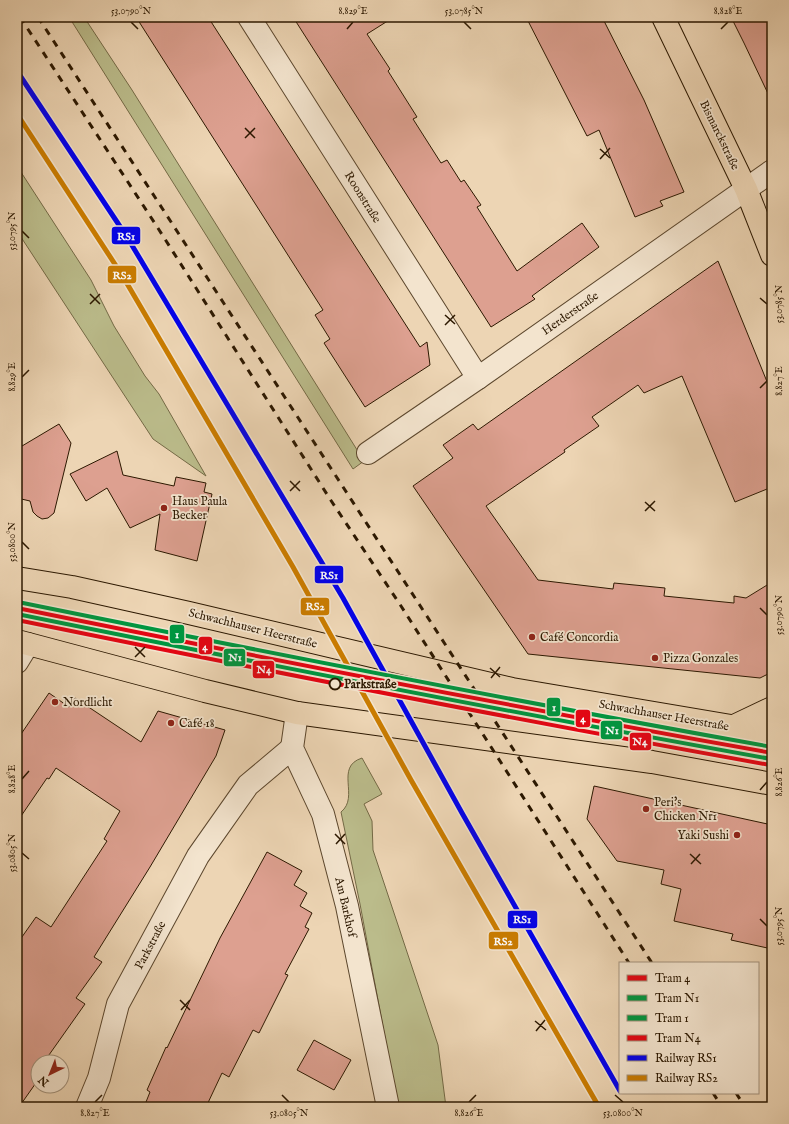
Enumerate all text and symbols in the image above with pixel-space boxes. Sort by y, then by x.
text: 53.0790°N [111,5,151,18]
text: 8.829°E [338,5,368,18]
text: 53.0785°N [445,5,484,18]
text: 8.828°E [714,5,742,18]
street label: Bismarckstraße [696,98,743,173]
street label: Roonstraße [341,169,385,226]
text: 53.0795°N [6,211,19,250]
line badge: RS1 [111,226,141,245]
text: RS1 [117,230,135,244]
line badge: RS2 [107,265,137,284]
text: RS2 [112,269,132,283]
text: 53.0785°N [773,284,786,323]
street label: Herderstraße [539,288,602,338]
text: 8.829°E [6,362,19,392]
text: 8.827°E [773,366,786,396]
place label: Haus Paula Becker [172,494,228,523]
marker: Haus Paula Becker [159,503,169,513]
text: 53.0800°N [6,522,19,562]
line badge: RS1 [314,565,344,584]
text: RS1 [320,569,338,583]
text: 53.0790°N [773,595,786,635]
line badge: RS2 [300,597,330,616]
text: RS2 [305,600,325,614]
street label: Schwachhauser Heerstraße [187,605,319,652]
line badge: 1 [169,624,185,644]
text: 1 [175,628,179,642]
place label: Café Concordia [540,630,619,645]
marker: Café Concordia [527,632,537,642]
line badge: 4 [198,636,213,655]
text: 4 [201,640,208,654]
line badge: N1 [223,648,246,667]
text: N1 [227,651,242,665]
place label: Pizza Gonzales [663,651,738,666]
marker: Pizza Gonzales [650,653,660,663]
line badge: N4 [252,660,275,679]
text: N4 [256,663,272,677]
marker: Parkstraße [328,677,342,691]
place label: Parkstraße [344,677,397,692]
place label: Nordlicht [63,695,112,710]
marker: Nordlicht [50,697,60,707]
line badge: 1 [546,697,561,717]
street label: Schwachhauser Heerstraße [598,697,731,734]
text: 1 [552,701,556,715]
line badge: 4 [575,709,591,728]
text: 4 [579,712,586,726]
place label: Café 18 [179,716,215,731]
marker: Café 18 [166,718,176,728]
line badge: N1 [600,720,623,740]
text: N1 [604,724,619,738]
line badge: N4 [629,732,652,751]
text: N4 [632,735,648,749]
text: 8.828°E [6,765,19,793]
text: 8.826°E [773,767,786,797]
place label: Peri's Chicken Nr1 [654,795,717,824]
marker: Peri's Chicken Nr1 [641,804,651,814]
place label: Yaki Sushi [678,828,729,843]
marker: Yaki Sushi [732,830,742,840]
text: 53.0805°N [6,833,19,872]
street label: Am Barkhof [331,875,360,941]
text: 53.0795°N [773,906,786,945]
line badge: RS1 [507,910,538,929]
text: RS1 [513,913,531,927]
street label: Parkstraße [132,918,170,972]
line badge: RS2 [488,931,519,950]
text: RS2 [493,935,513,949]
legend [619,962,759,1094]
text: Tram 4 [655,971,690,986]
text: Tram N1 [655,991,699,1006]
text: Tram 1 [655,1011,689,1026]
text: Tram N4 [655,1031,701,1046]
text: Railway RS1 [655,1051,717,1066]
north arrow [30,1054,70,1094]
text: Railway RS2 [655,1071,718,1086]
text: N [35,1072,53,1090]
text: 8.827°E [80,1107,110,1120]
text: 53.0805°N [270,1107,309,1120]
text: 8.826°E [455,1107,484,1120]
text: 53.0800°N [603,1107,643,1120]

